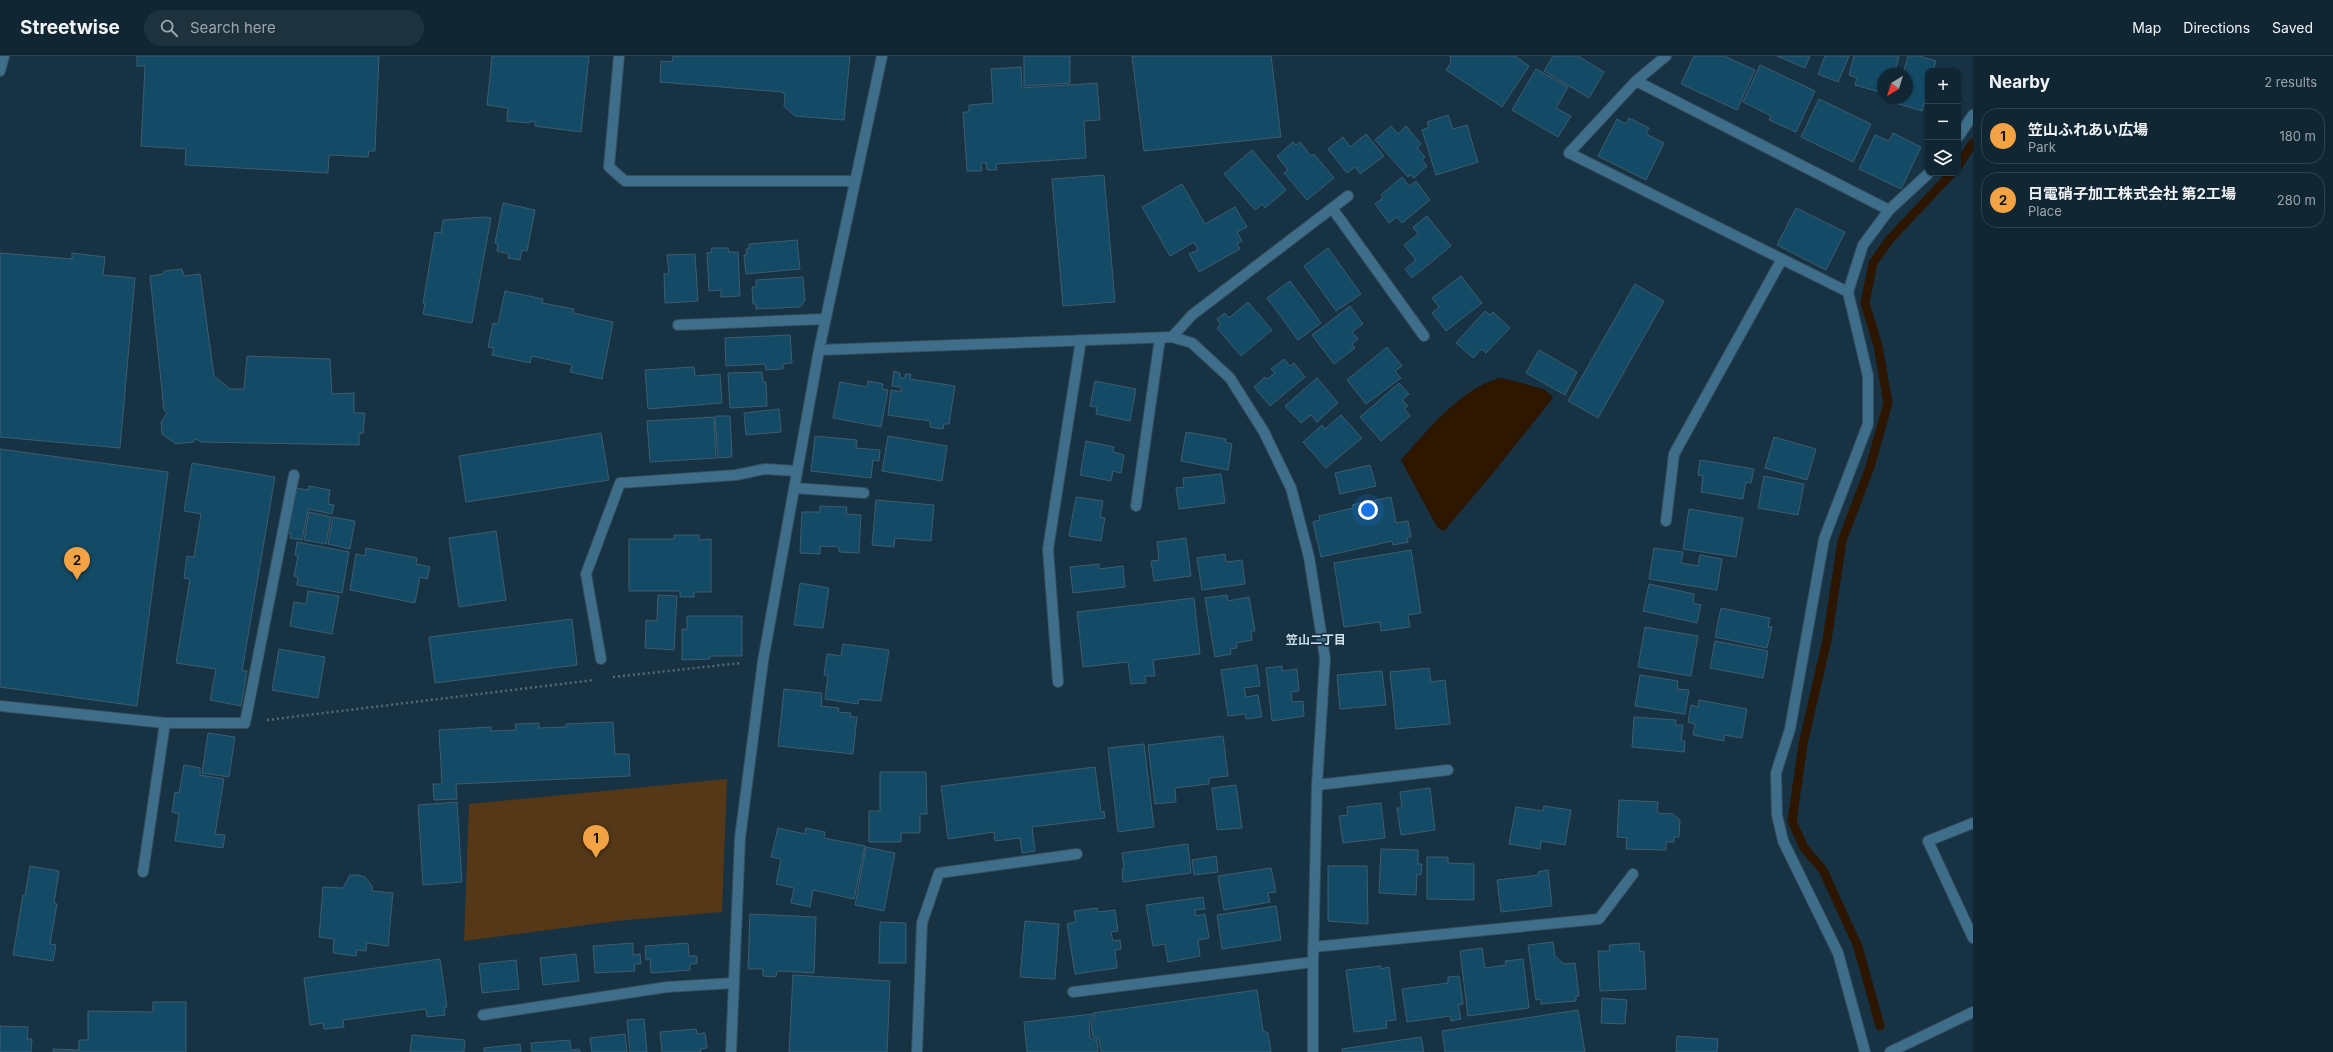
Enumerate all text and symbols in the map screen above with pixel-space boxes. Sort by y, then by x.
search box [144,10,424,46]
text: Streetwise [20,16,120,39]
icon: search [158,17,180,39]
text: Search here [190,18,276,37]
text: Map [2132,19,2161,36]
text: Directions [2183,19,2250,36]
text: Saved [2272,19,2313,36]
north arrow [1877,68,1913,104]
map controls [1925,68,1961,176]
button: + [1925,68,1961,104]
text: Nearby [1989,72,2050,92]
text: 2 results [2264,74,2317,90]
button: − [1925,104,1961,140]
text: 笠山ふれあい広場 [2028,120,2148,139]
text: 1 [2000,128,2006,144]
text: 180 m [2279,128,2316,144]
text: Park [2028,139,2056,155]
button: layers [1925,140,1961,176]
text: 日電硝子加工株式会社 第2工場 [2028,184,2236,203]
text: 2 [1999,192,2007,208]
text: 280 m [2277,192,2316,208]
text: Place [2028,203,2062,219]
your location [1358,500,1378,520]
pin: 2 [64,547,90,580]
district label: 笠山二丁目 [1285,632,1346,647]
pin: 1 [583,825,609,858]

